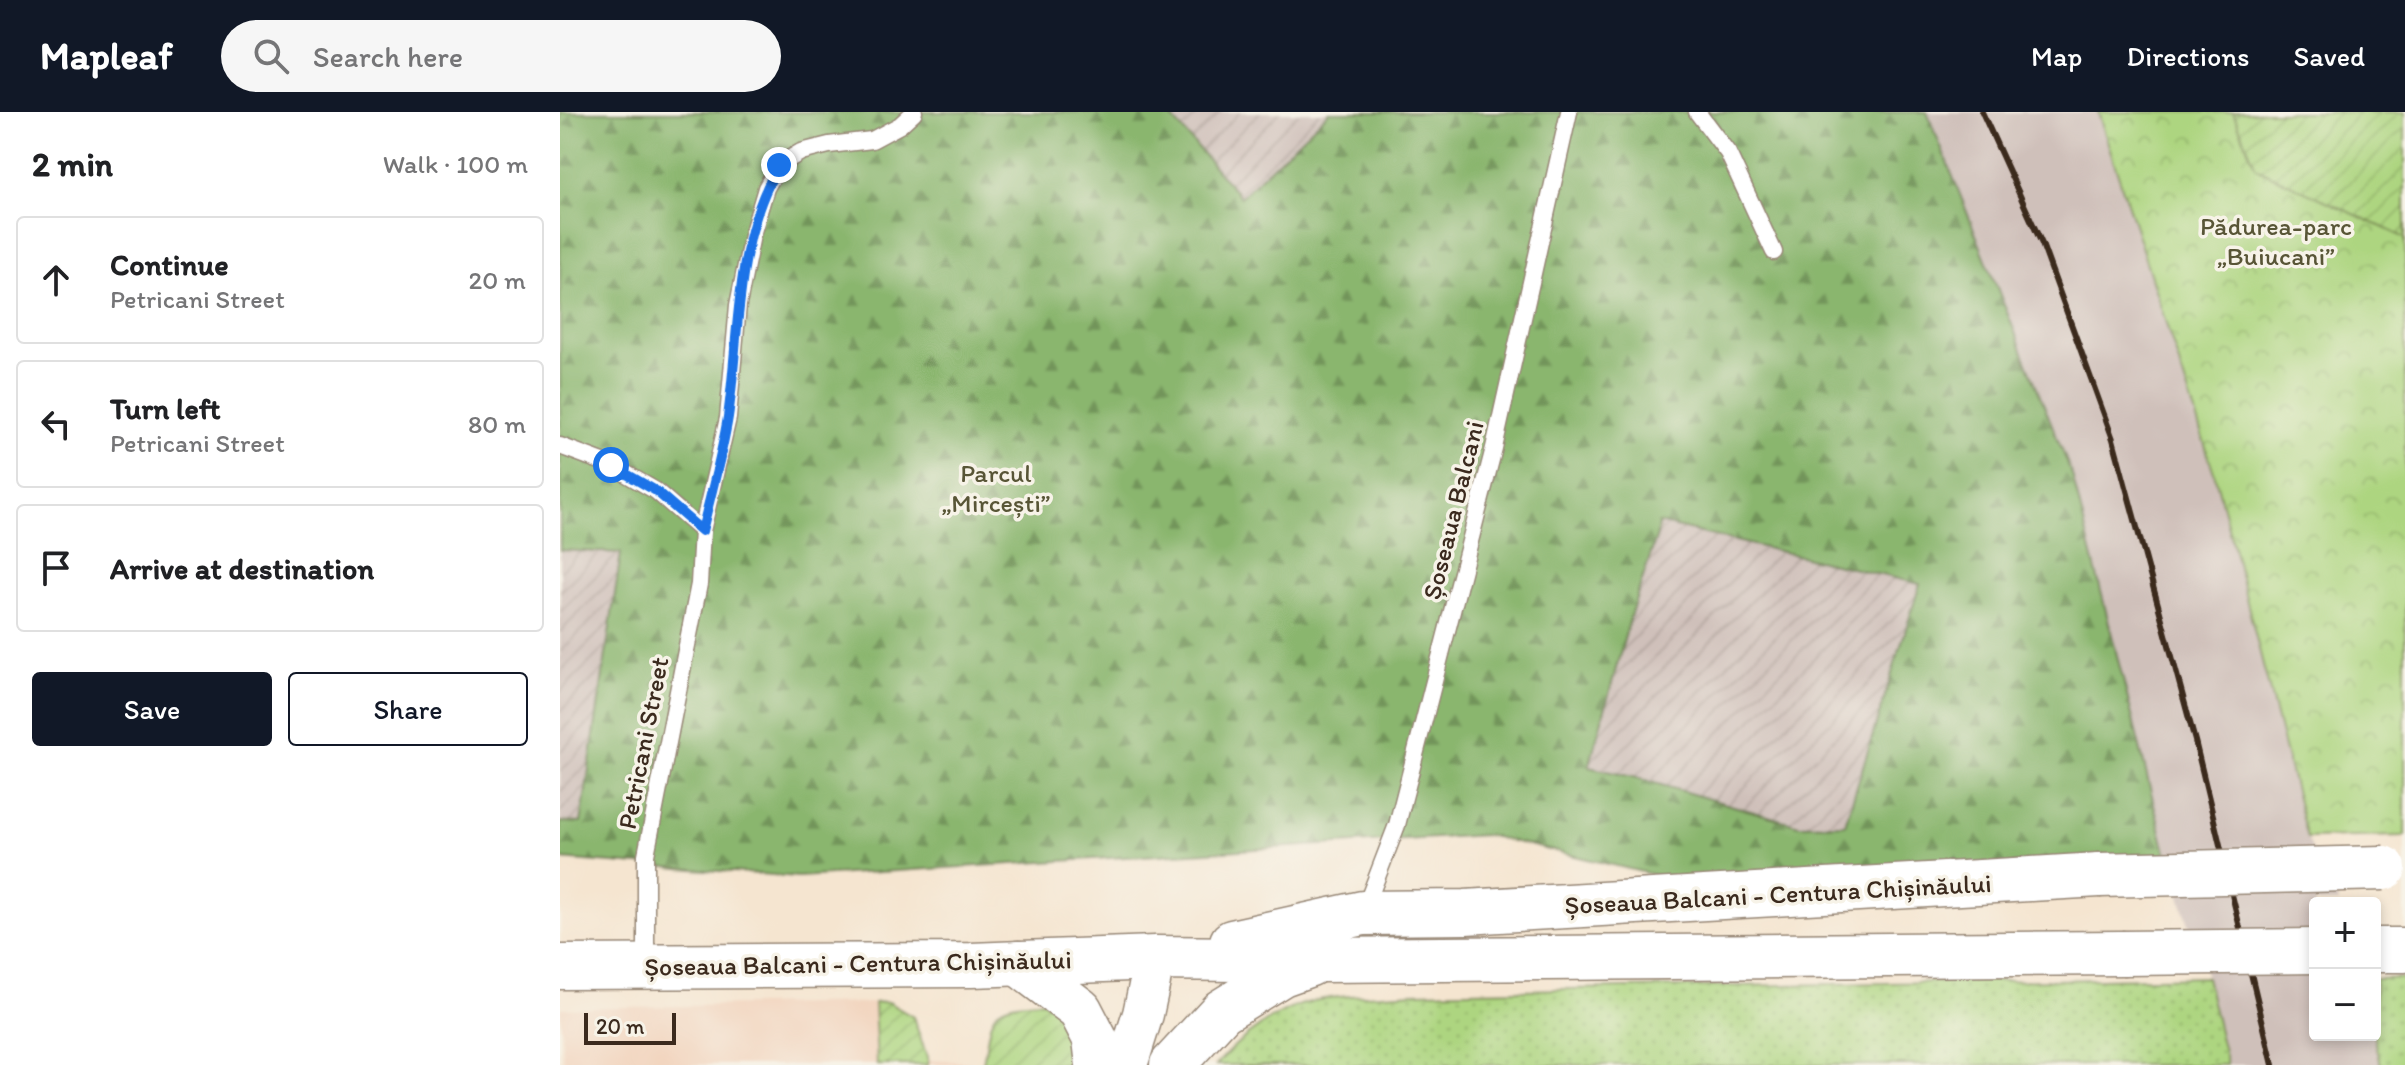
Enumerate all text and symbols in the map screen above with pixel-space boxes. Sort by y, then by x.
search box [221,20,781,92]
text: Mapleaf [40,33,173,79]
icon: search [249,34,293,78]
text: Search here [313,38,463,75]
text: Map [2031,39,2082,73]
text: Directions [2126,39,2250,73]
text: Saved [2294,39,2365,73]
text: 2 min [32,144,113,185]
route end [761,147,797,183]
text: Walk · 100 m [383,148,528,180]
park label: Pădurea-parc „Buiucani” [2200,210,2352,272]
text: Continue [110,246,229,283]
icon: ahead [34,258,78,302]
text: 20 m [469,264,526,296]
text: Petricani Street [110,283,285,315]
text: Turn left [110,390,221,427]
icon: left [34,402,78,446]
text: 80 m [468,408,526,440]
street label: Șoseaua Balcani [1415,417,1491,603]
text: Petricani Street [110,427,285,459]
route start [593,447,629,483]
park label: Parcul „Mircești” [942,457,1050,519]
icon: arrive [34,546,78,590]
text: Arrive at destination [110,550,374,587]
street label: Petricani Street [611,654,675,832]
button: Save [32,672,272,746]
button: Share [288,672,528,746]
street label: Șoseaua Balcani - Centura Chișinăului [1564,867,1992,921]
map controls [2309,897,2381,1041]
button: + [2309,897,2381,969]
street label: Șoseaua Balcani - Centura Chișinăului [644,943,1072,983]
button: − [2309,969,2381,1041]
scale bar [584,1009,676,1045]
text: 20 m [596,1013,645,1040]

